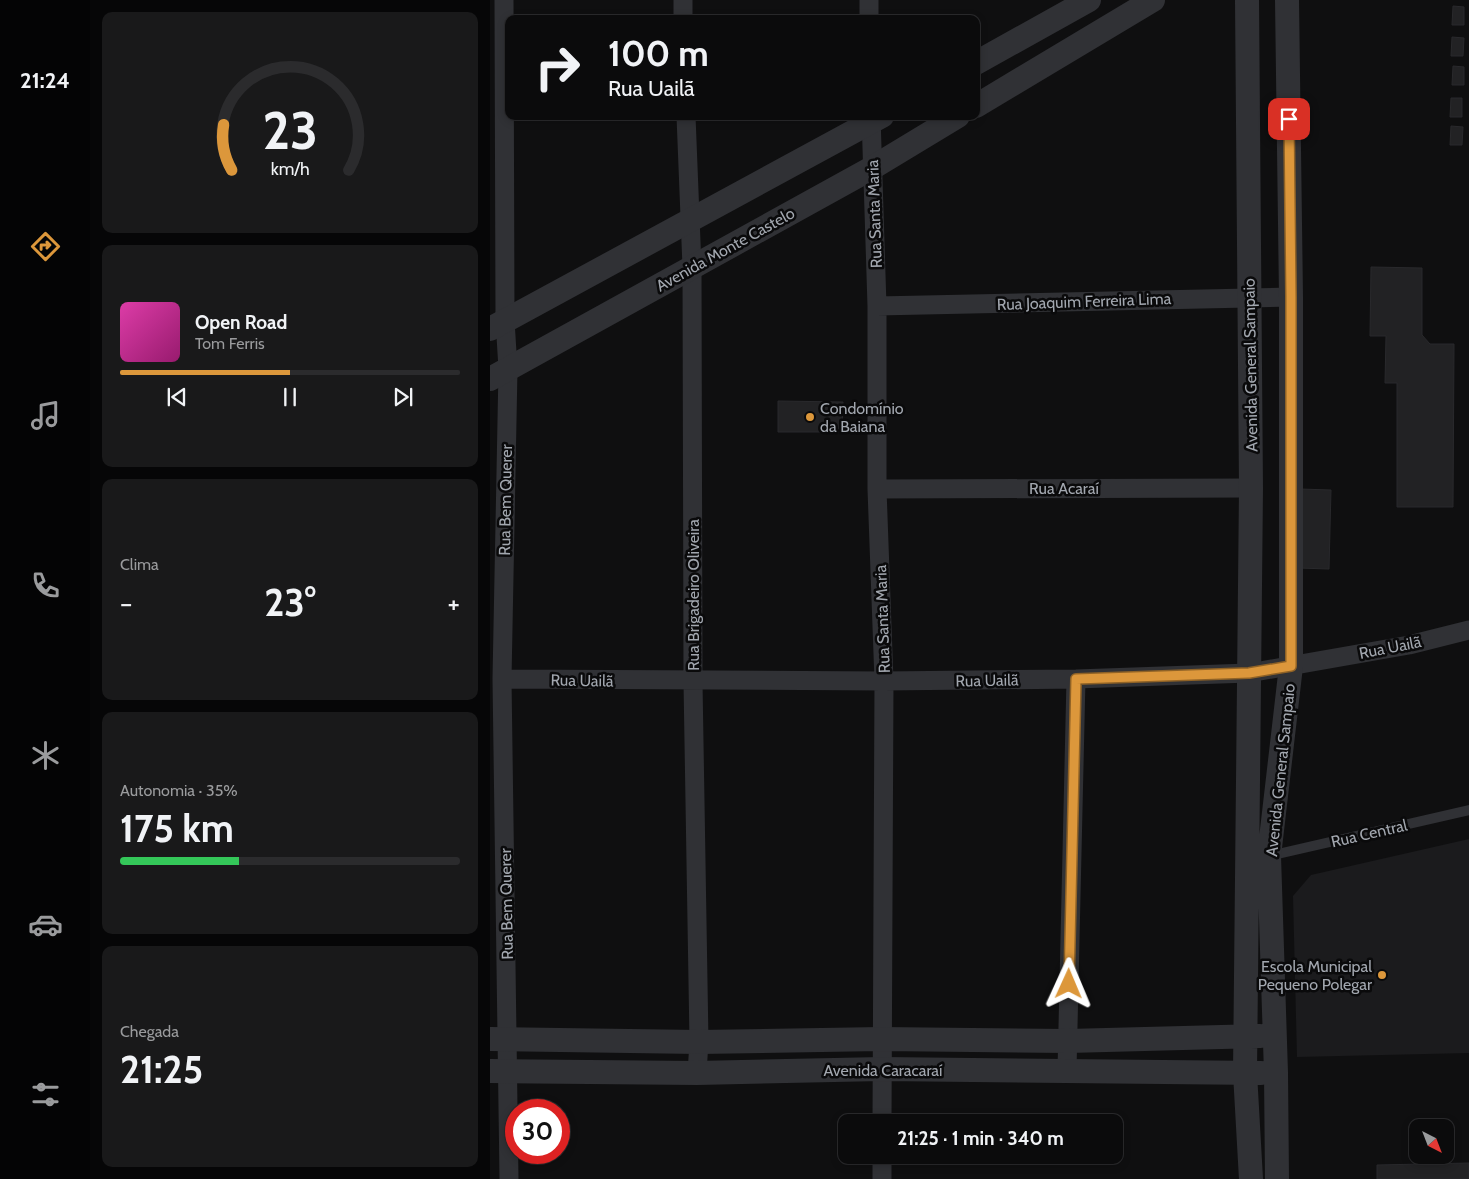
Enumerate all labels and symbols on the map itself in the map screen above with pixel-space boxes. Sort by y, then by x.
pin [1268,98,1310,140]
street label: Rua Santa Maria [863,159,886,268]
street label: Avenida Monte Castelo [653,203,798,295]
street label: Avenida General Sampaio [1239,278,1262,452]
street label: Rua Joaquim Ferreira Lima [997,289,1172,314]
place label: Condomínio da Baiana [820,399,904,436]
marker: Condomínio da Baiana [804,411,816,423]
street label: Rua Bem Querer [495,443,516,556]
street label: Rua Acaraí [1029,479,1099,498]
street label: Rua Brigadeiro Oliveira [684,519,703,671]
street label: Rua Santa Maria [871,564,894,673]
street label: Rua Uailã [1357,632,1423,663]
street label: Rua Uailã [550,670,614,691]
street label: Rua Uailã [955,670,1019,691]
street label: Avenida General Sampaio [1262,683,1299,857]
street label: Rua Central [1329,815,1409,851]
street label: Rua Bem Querer [496,847,517,960]
position arrow [1042,957,1094,1009]
place label: Escola Municipal Pequeno Polegar [1258,957,1373,994]
marker: Escola Municipal Pequeno Polegar [1376,969,1388,981]
street label: Avenida Caracaraí [824,1061,943,1080]
speed limit sign: 30 [505,1099,570,1164]
north arrow [1409,1119,1454,1164]

